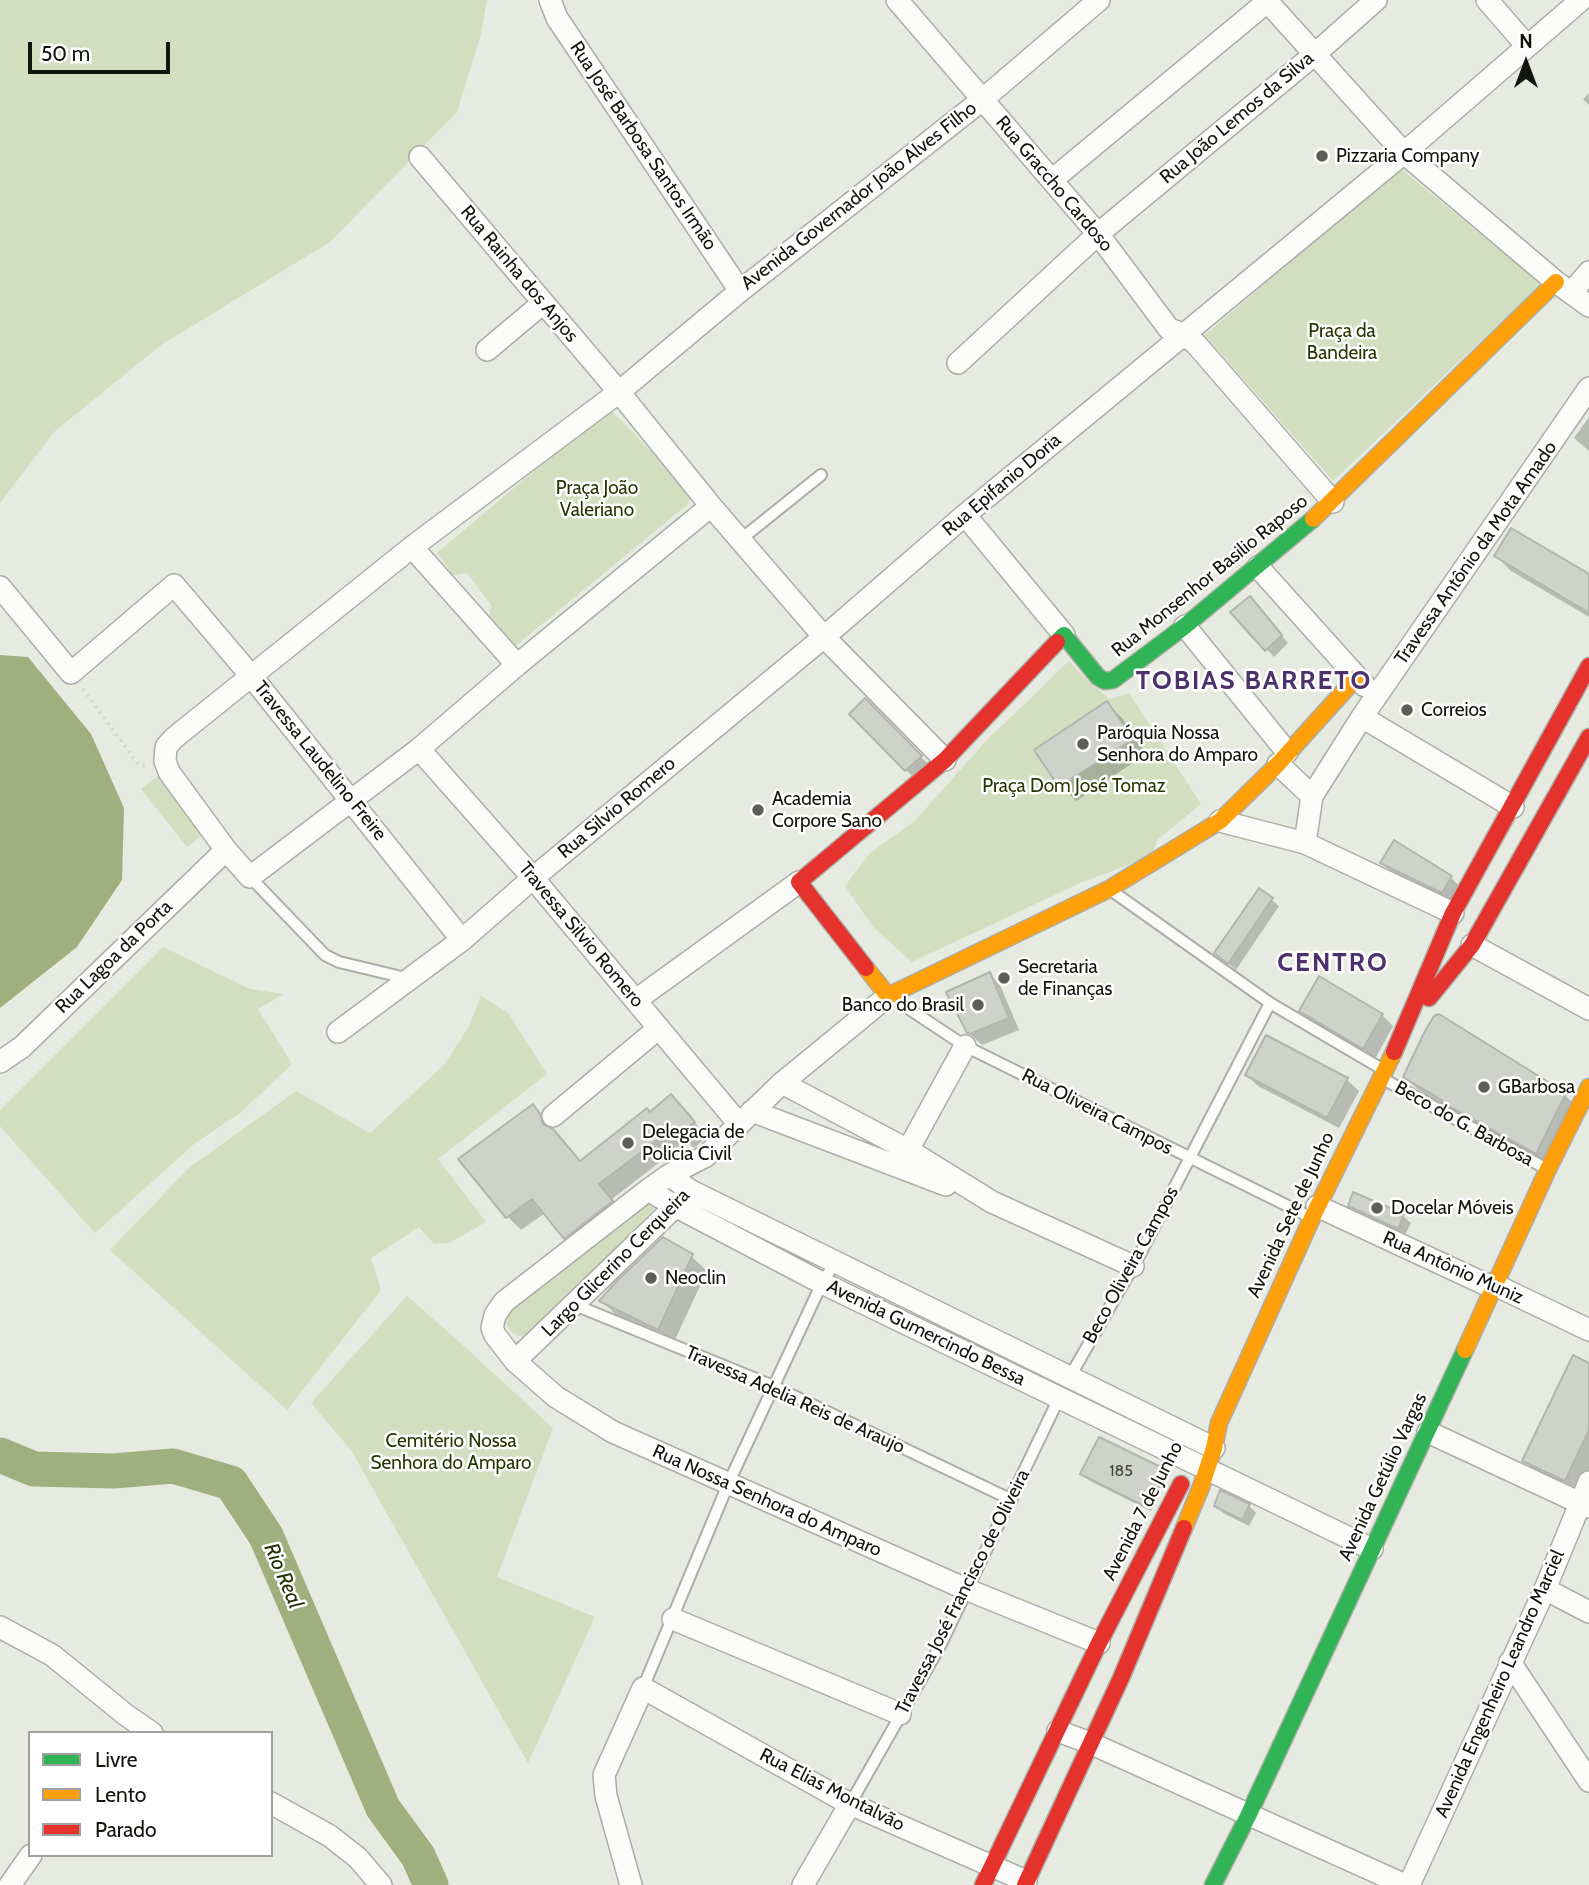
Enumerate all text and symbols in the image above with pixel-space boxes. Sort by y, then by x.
scale bar [32,28,173,72]
north arrow [1491,28,1561,98]
text: N [1519,30,1533,53]
street label: Rua José Barbosa Santos Irmão [565,37,721,255]
text: 50 m [41,41,90,66]
street label: Rua João Lemos da Silva [1156,47,1318,189]
street label: Avenida Governador João Alves Filho [737,97,981,295]
street label: Rua Graccho Cardoso [991,111,1117,257]
place label: Pizzaria Company [1336,145,1479,167]
marker: Pizzaria Company [1314,148,1330,164]
street label: Rua Rainha dos Anjos [455,201,583,347]
park label: Praça da Bandeira [1307,320,1377,364]
street label: Rua Epifanio Doria [938,429,1066,541]
street label: Travessa Antônio da Mota Amado [1390,437,1562,669]
park label: Praça João Valeriano [556,477,638,521]
street label: Rua Monsenhor Basilio Raposo [1107,490,1313,662]
district label: TOBIAS BARRETO [1138,665,1370,697]
street label: Travessa Laudelino Freire [249,677,391,845]
place label: Correios [1421,699,1487,721]
marker: Correios [1399,702,1415,718]
place label: Paróquia Nossa Senhora do Amparo [1097,722,1258,766]
marker: Paróquia Nossa Senhora do Amparo [1075,736,1091,752]
street label: Rua Silvio Romero [554,752,680,864]
park label: Praça Dom José Tomaz [982,775,1166,797]
place label: Academia Corpore Sano [772,788,882,832]
marker: Academia Corpore Sano [750,802,766,818]
street label: Travessa Silvio Romero [514,858,648,1012]
street label: Rua Lagoa da Porta [51,896,177,1018]
district label: CENTRO [1278,947,1388,979]
place label: Secretaria de Finanças [1018,956,1112,1000]
marker: Secretaria de Finanças [996,970,1012,986]
place label: Banco do Brasil [842,994,964,1016]
marker: Banco do Brasil [970,997,986,1013]
street label: Rua Oliveira Campos [1018,1064,1176,1160]
street label: Beco do G. Barbosa [1391,1076,1537,1172]
place label: GBarbosa [1498,1076,1575,1098]
marker: GBarbosa [1476,1079,1492,1095]
place label: Delegacia de Policia Civil [642,1121,744,1165]
street label: Avenida Sete de Junho [1243,1129,1339,1301]
marker: Delegacia de Policia Civil [620,1135,636,1151]
street label: Beco Oliveira Campos [1078,1183,1184,1347]
street label: Largo Glicerino Cerqueira [537,1184,695,1342]
place label: Docelar Móveis [1391,1197,1514,1219]
marker: Docelar Móveis [1369,1200,1385,1216]
street label: Rua Antônio Muniz [1379,1227,1527,1309]
place label: Neoclin [665,1267,726,1289]
marker: Neoclin [643,1270,659,1286]
street label: Avenida Gumercindo Bessa [823,1275,1029,1391]
street label: Travessa Adelia Reis de Araujo [682,1341,908,1459]
street label: Avenida Getúlio Vargas [1334,1389,1432,1565]
park label: Cemitério Nossa Senhora do Amparo [370,1430,532,1474]
street label: Avenida 7 de Junho [1098,1438,1188,1584]
street label: Rua Nossa Senhora do Amparo [649,1440,885,1562]
house number: 185 [1109,1461,1133,1481]
street label: Travessa José Francisco de Oliveira [891,1466,1035,1718]
water label: Rio Real [258,1540,308,1612]
street label: Avenida Engenheiro Leandro Marciel [1430,1547,1570,1821]
legend [28,1731,273,1857]
street label: Rua Elias Montalvão [756,1744,908,1836]
text: Livre [95,1747,137,1772]
text: Lento [95,1782,146,1807]
text: Parado [95,1817,157,1842]

